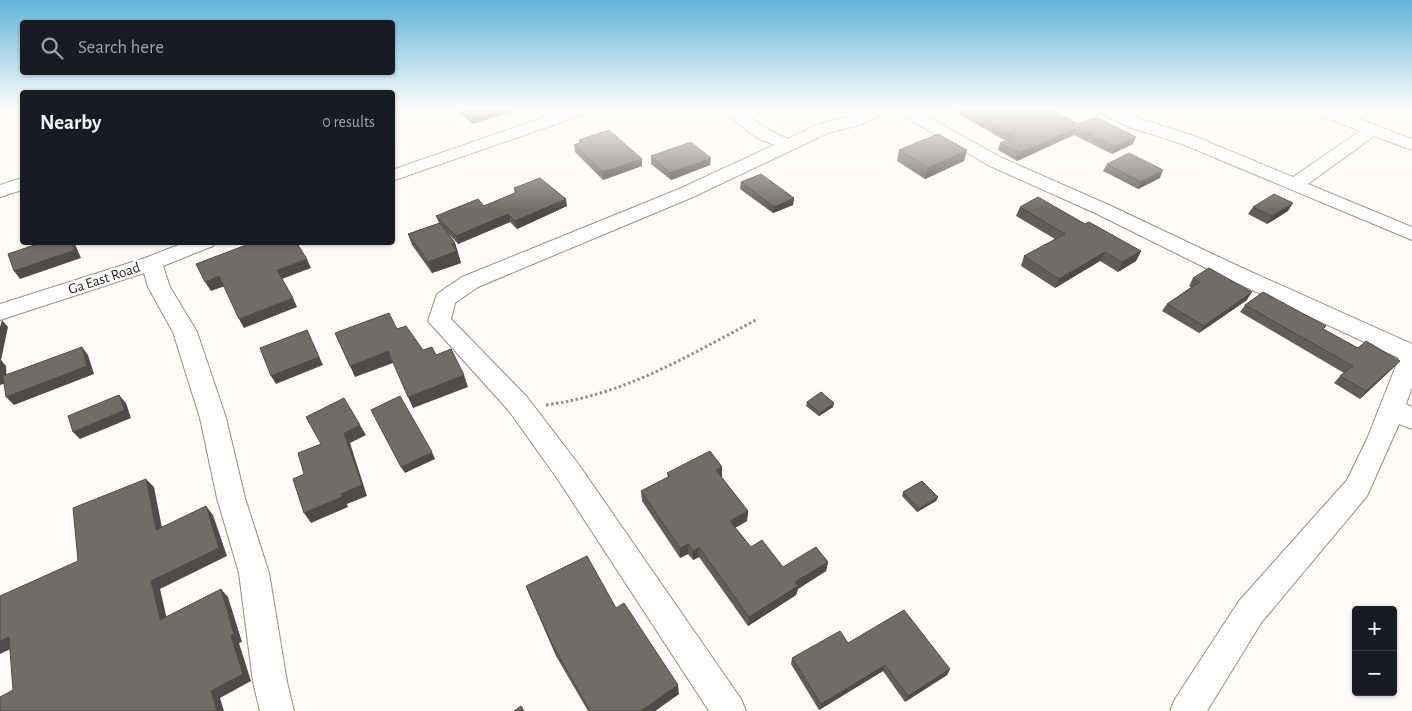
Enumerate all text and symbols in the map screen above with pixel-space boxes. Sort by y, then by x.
search box [20,20,395,75]
icon: search [38,34,66,62]
text: Search here [78,38,164,57]
text: Nearby [40,112,101,133]
text: 0 results [322,114,375,130]
street label: Ga East Road [66,260,142,297]
map controls [1352,606,1397,696]
button: + [1352,606,1397,651]
button: − [1352,651,1397,696]

